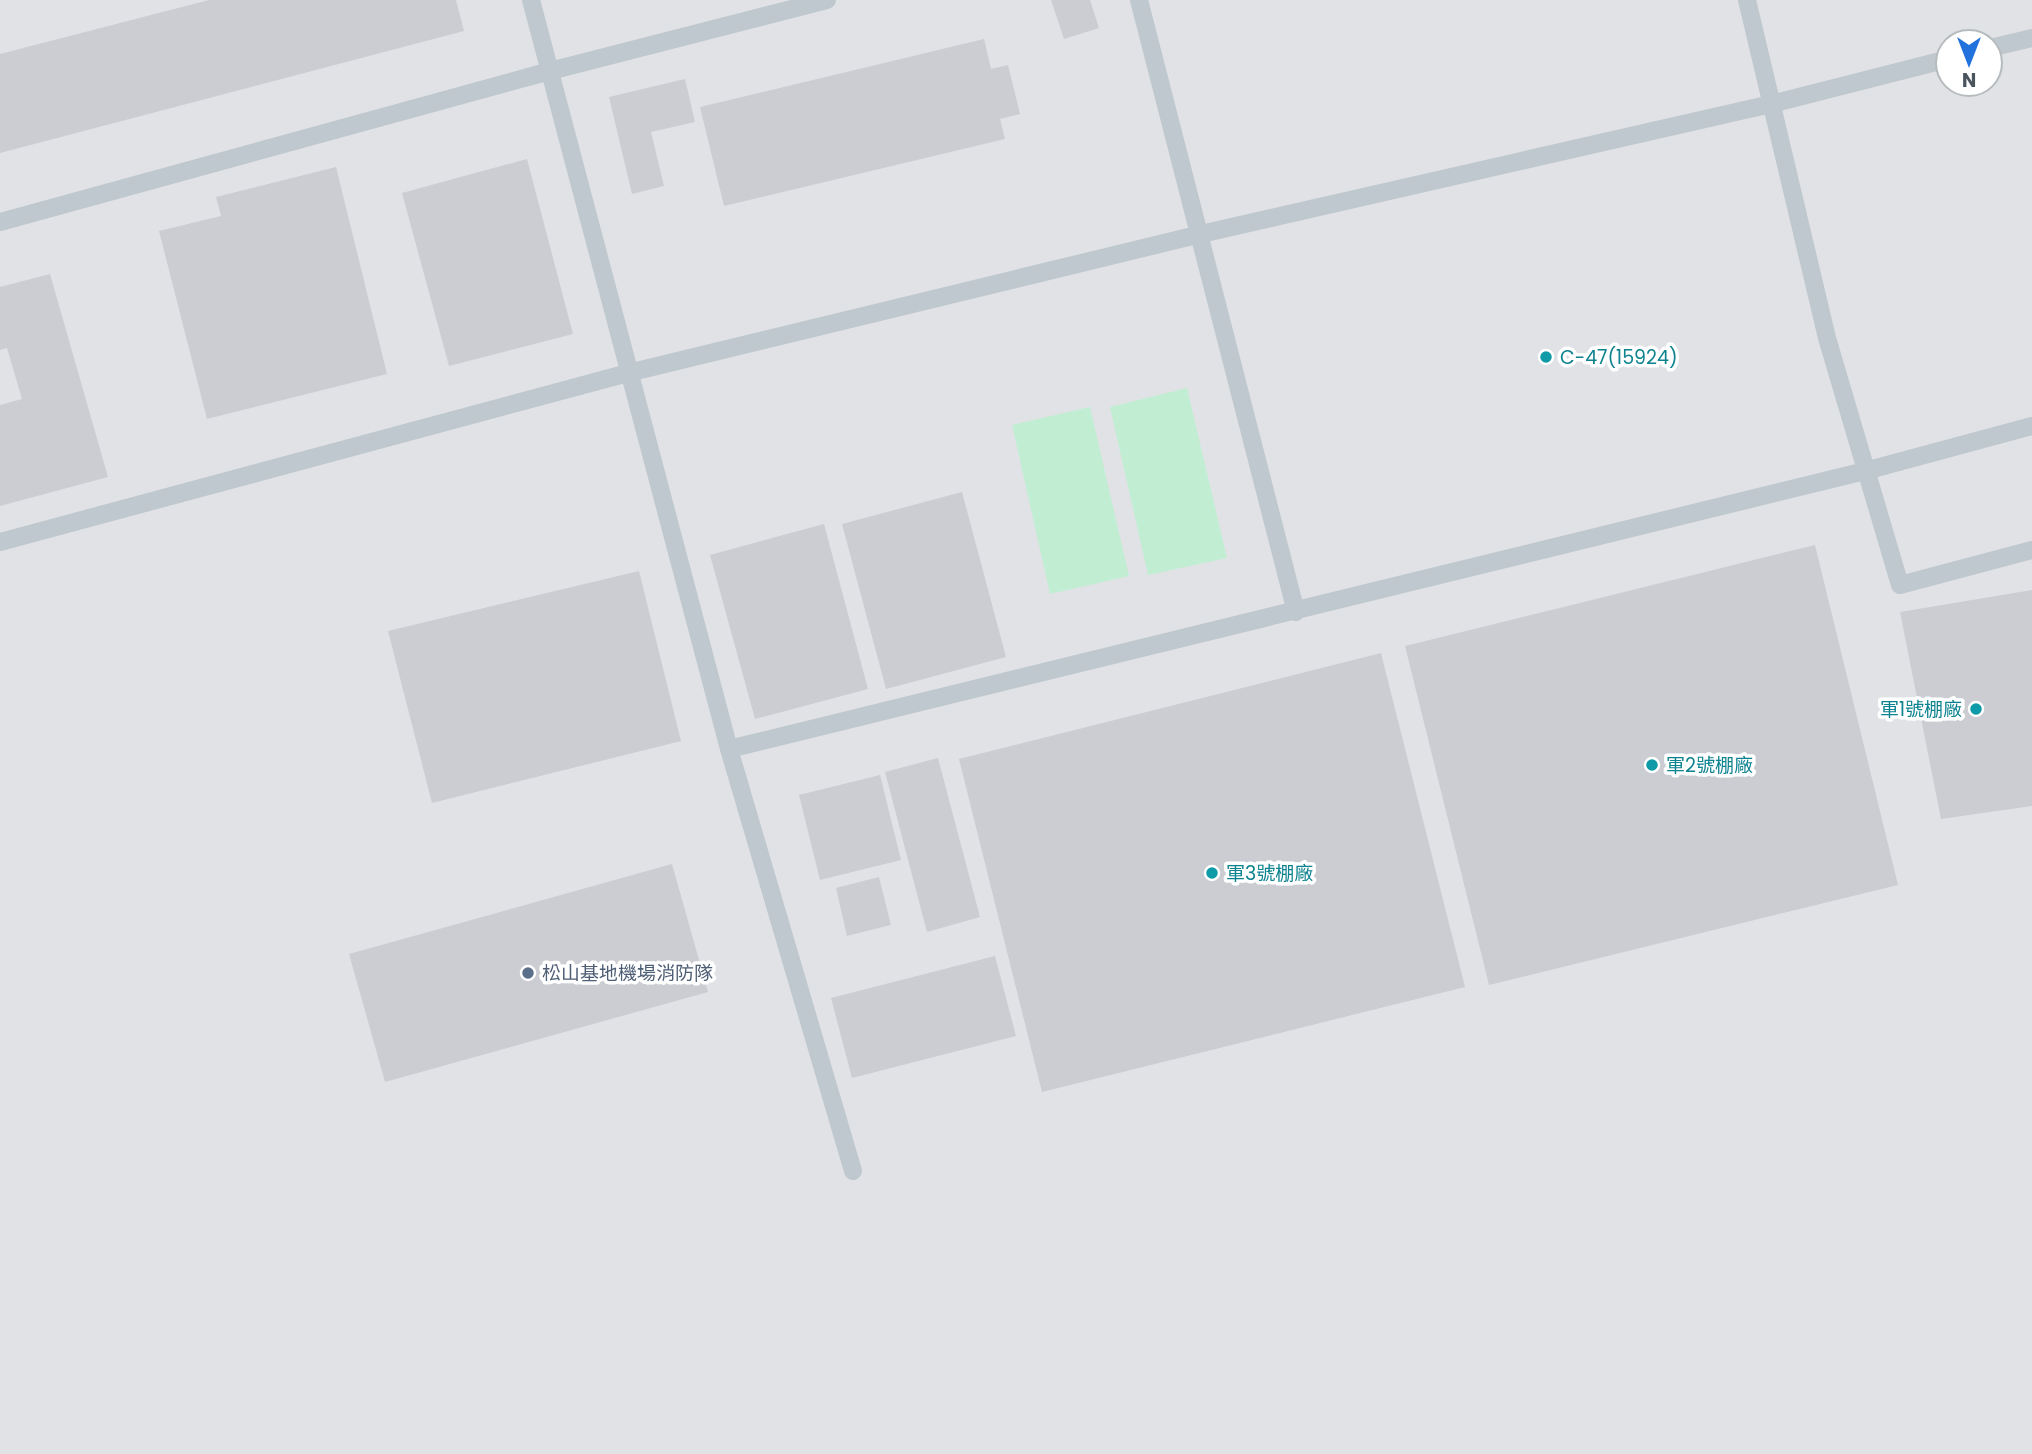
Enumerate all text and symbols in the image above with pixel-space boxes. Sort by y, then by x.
north arrow [1934,28,2004,98]
text: N [1962,66,1976,93]
place label: C-47(15924) [1560,344,1678,371]
marker: C-47(15924) [1538,349,1554,365]
place label: 軍1號棚廠 [1880,696,1962,723]
marker: 軍1號棚廠 [1968,701,1984,717]
place label: 軍2號棚廠 [1666,752,1753,779]
marker: 軍2號棚廠 [1644,757,1660,773]
place label: 軍3號棚廠 [1226,860,1313,887]
marker: 軍3號棚廠 [1204,865,1220,881]
place label: 松山基地機場消防隊 [542,960,713,987]
marker: 松山基地機場消防隊 [520,965,536,981]

